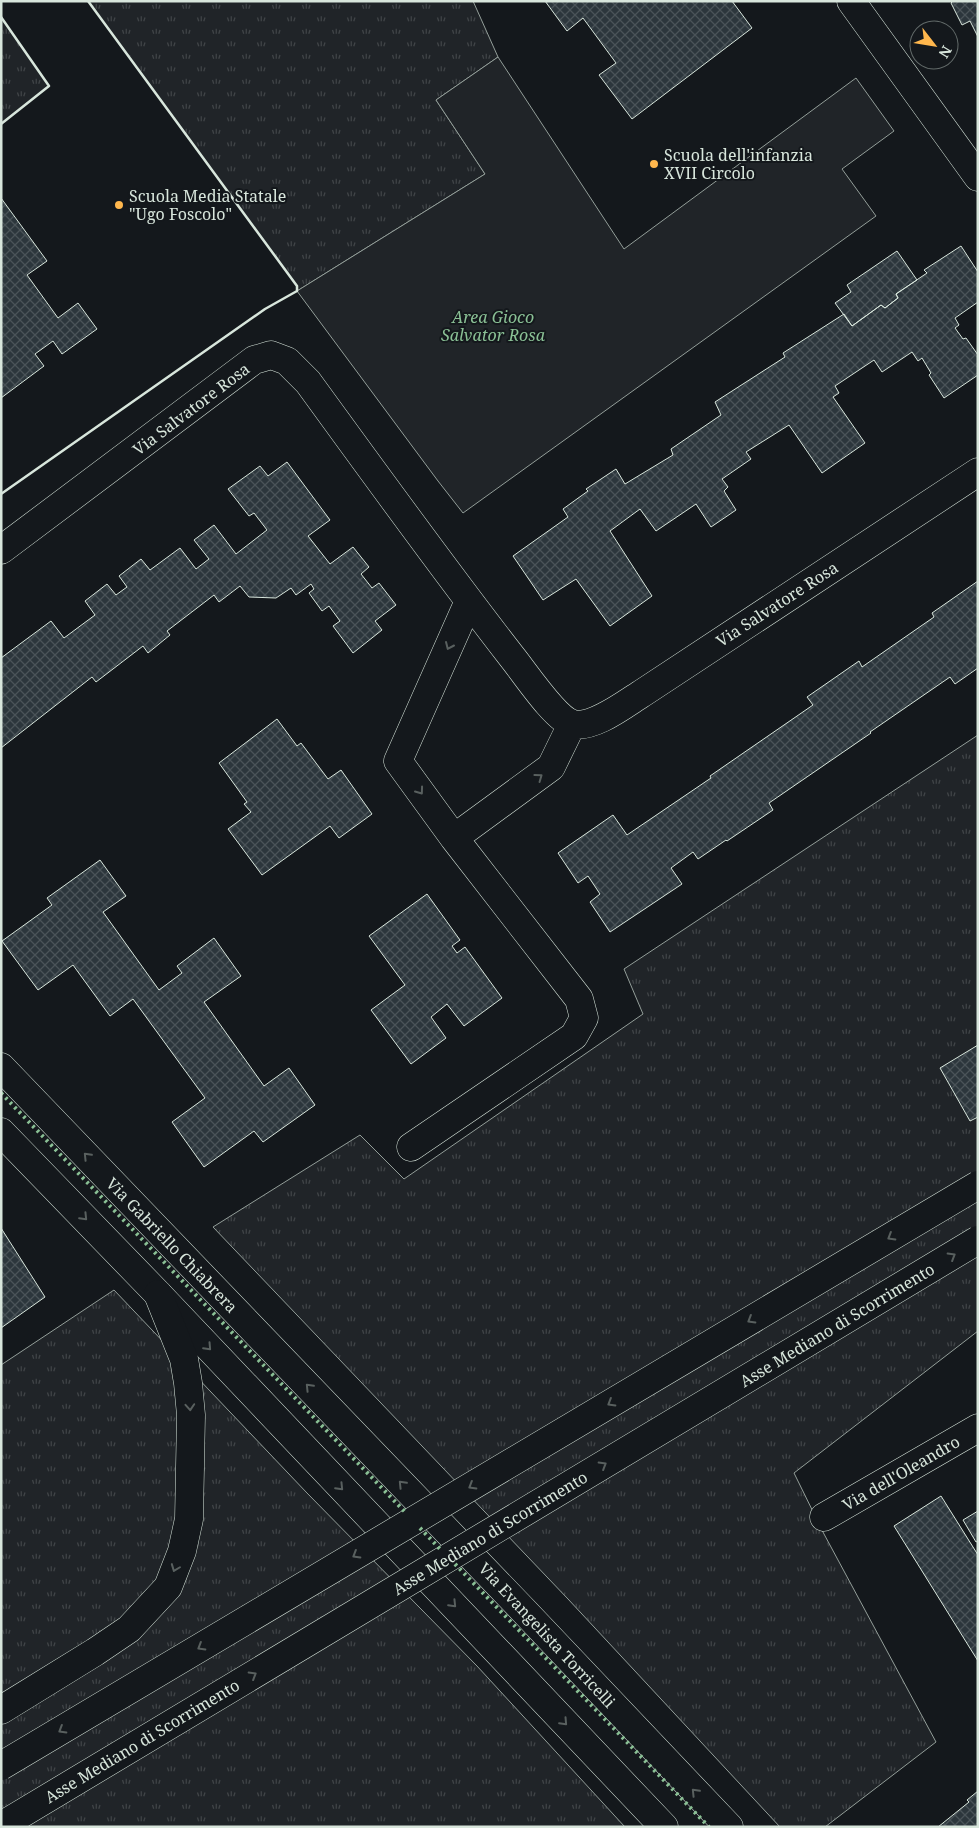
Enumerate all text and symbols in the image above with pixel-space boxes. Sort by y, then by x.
north arrow [909,20,959,70]
text: N [935,42,957,62]
place label: Scuola dell'infanzia XVII Circolo [664,144,813,184]
marker: Scuola dell'infanzia XVII Circolo [648,158,660,170]
place label: Scuola Media Statale "Ugo Foscolo" [129,185,286,225]
marker: Scuola Media Statale "Ugo Foscolo" [113,199,125,211]
park label: Area Gioco Salvator Rosa [441,306,546,346]
street label: Via Salvatore Rosa [128,358,254,460]
street label: Via Salvatore Rosa [712,556,842,652]
one-way arrow [445,641,456,650]
one-way arrow [533,774,542,782]
one-way arrow [414,785,423,795]
one-way arrow [84,1153,93,1162]
street label: Via Gabriello Chiabrera [102,1173,242,1317]
one-way arrow [78,1212,87,1221]
one-way arrow [887,1230,896,1240]
one-way arrow [947,1252,956,1262]
street label: Asse Mediano di Scorrimento [735,1258,939,1392]
one-way arrow [747,1313,756,1323]
one-way arrow [202,1342,211,1351]
one-way arrow [306,1384,315,1393]
one-way arrow [608,1396,617,1406]
one-way arrow [185,1404,196,1412]
street label: Via dell'Oleandro [838,1430,964,1516]
one-way arrow [597,1462,606,1472]
street label: Asse Mediano di Scorrimento [388,1466,592,1600]
one-way arrow [468,1479,477,1489]
one-way arrow [334,1481,343,1490]
one-way arrow [399,1481,408,1490]
one-way arrow [352,1548,361,1558]
street label: Via Evangelista Torricelli [474,1558,620,1712]
one-way arrow [171,1563,182,1572]
one-way arrow [447,1598,456,1607]
one-way arrow [198,1641,207,1651]
one-way arrow [248,1671,257,1681]
street label: Asse Mediano di Scorrimento [40,1674,244,1808]
one-way arrow [558,1717,567,1726]
one-way arrow [58,1724,67,1734]
one-way arrow [692,1788,701,1797]

